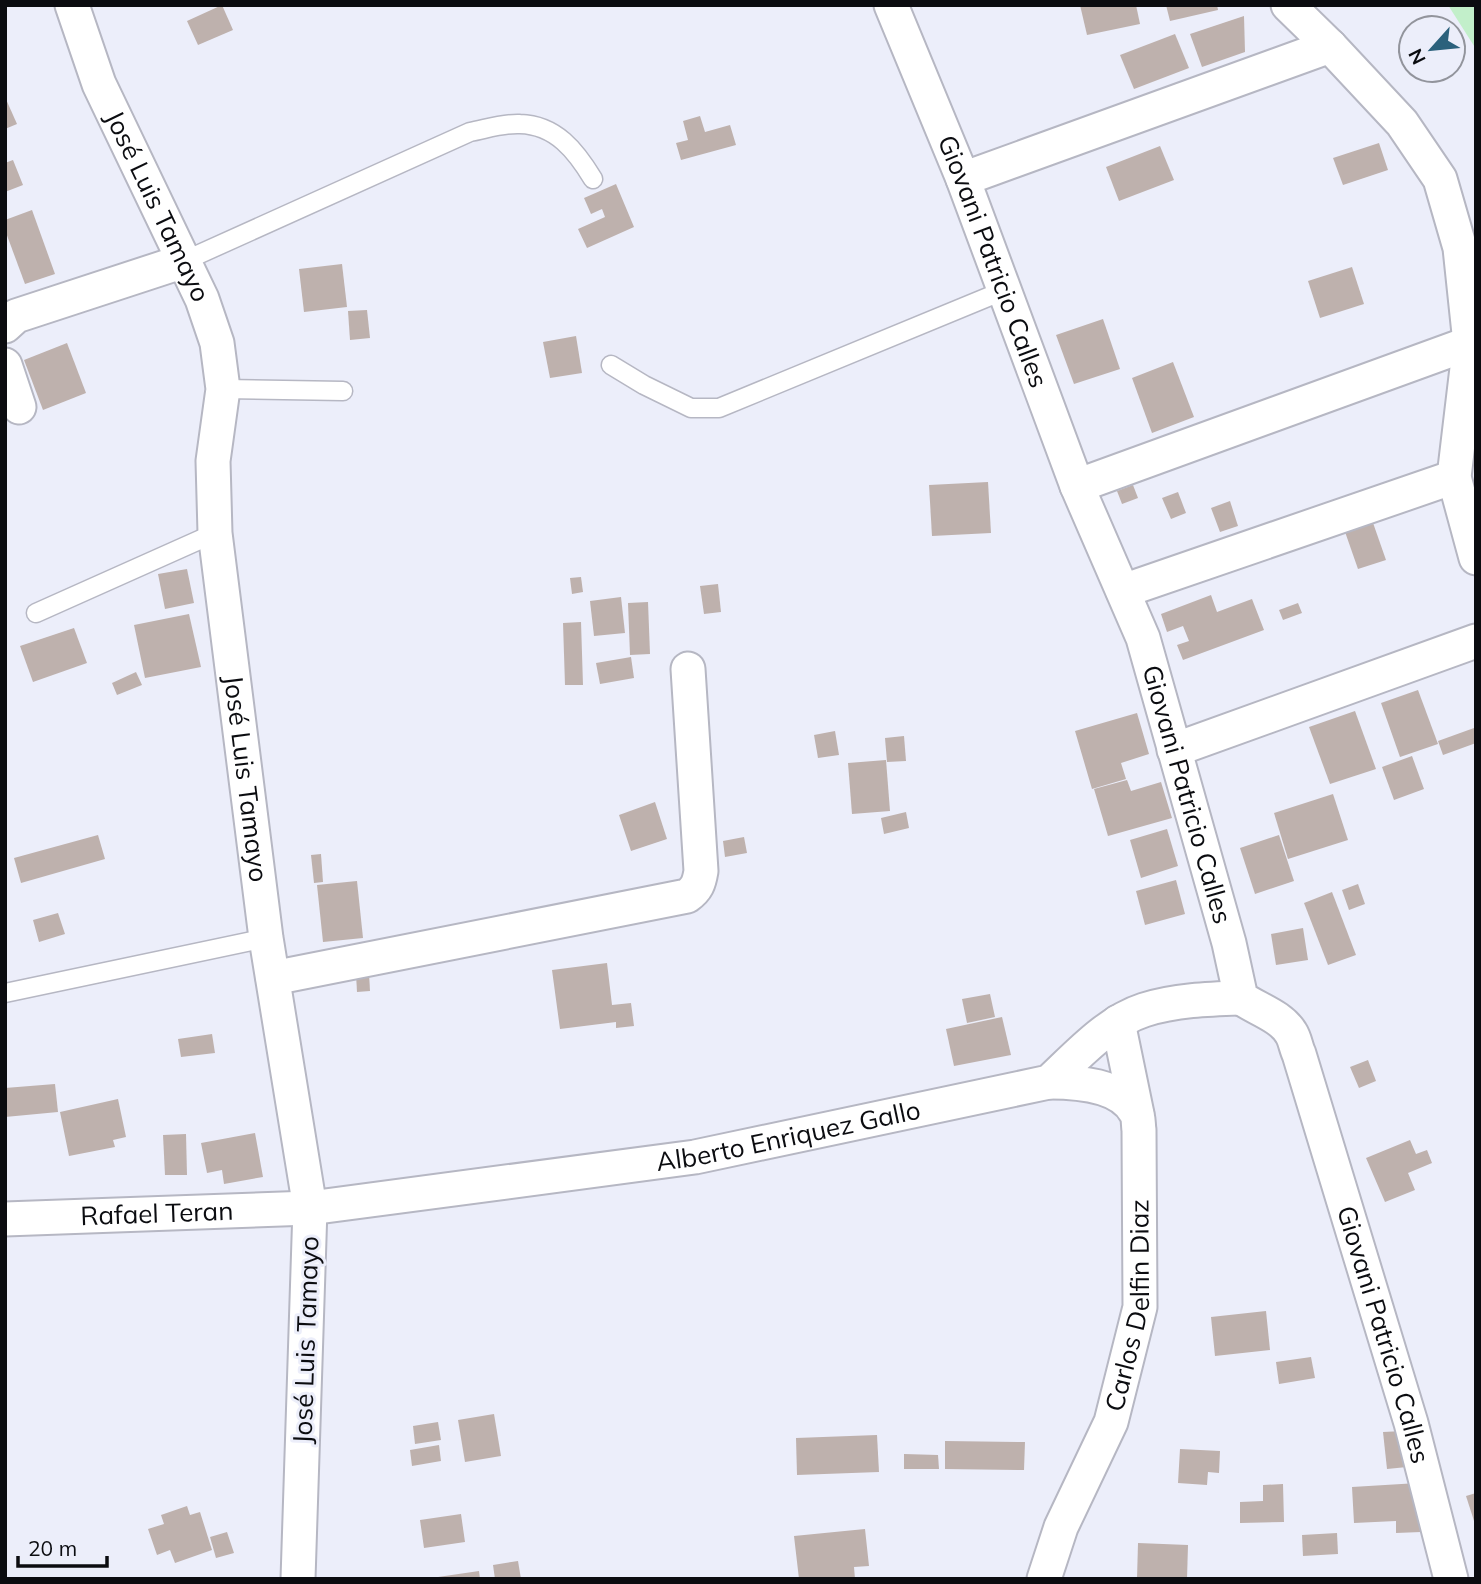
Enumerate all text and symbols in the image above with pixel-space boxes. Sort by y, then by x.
north arrow [1397,14,1467,84]
text: N [1403,45,1431,69]
street label: José Luis Tamayo [98,105,218,307]
street label: Giovani Patricio Calles [931,130,1056,392]
street label: Giovani Patricio Calles [1135,661,1240,927]
street label: José Luis Tamayo [217,673,276,884]
street label: Alberto Enriquez Gallo [654,1093,923,1178]
street label: Rafael Teran [80,1194,234,1232]
street label: Carlos Delfin Diaz [1097,1199,1156,1415]
street label: Giovani Patricio Calles [1330,1202,1438,1467]
street label: José Luis Tamayo [285,1235,326,1445]
scale bar [18,1524,107,1568]
text: 20 m [28,1535,77,1561]

